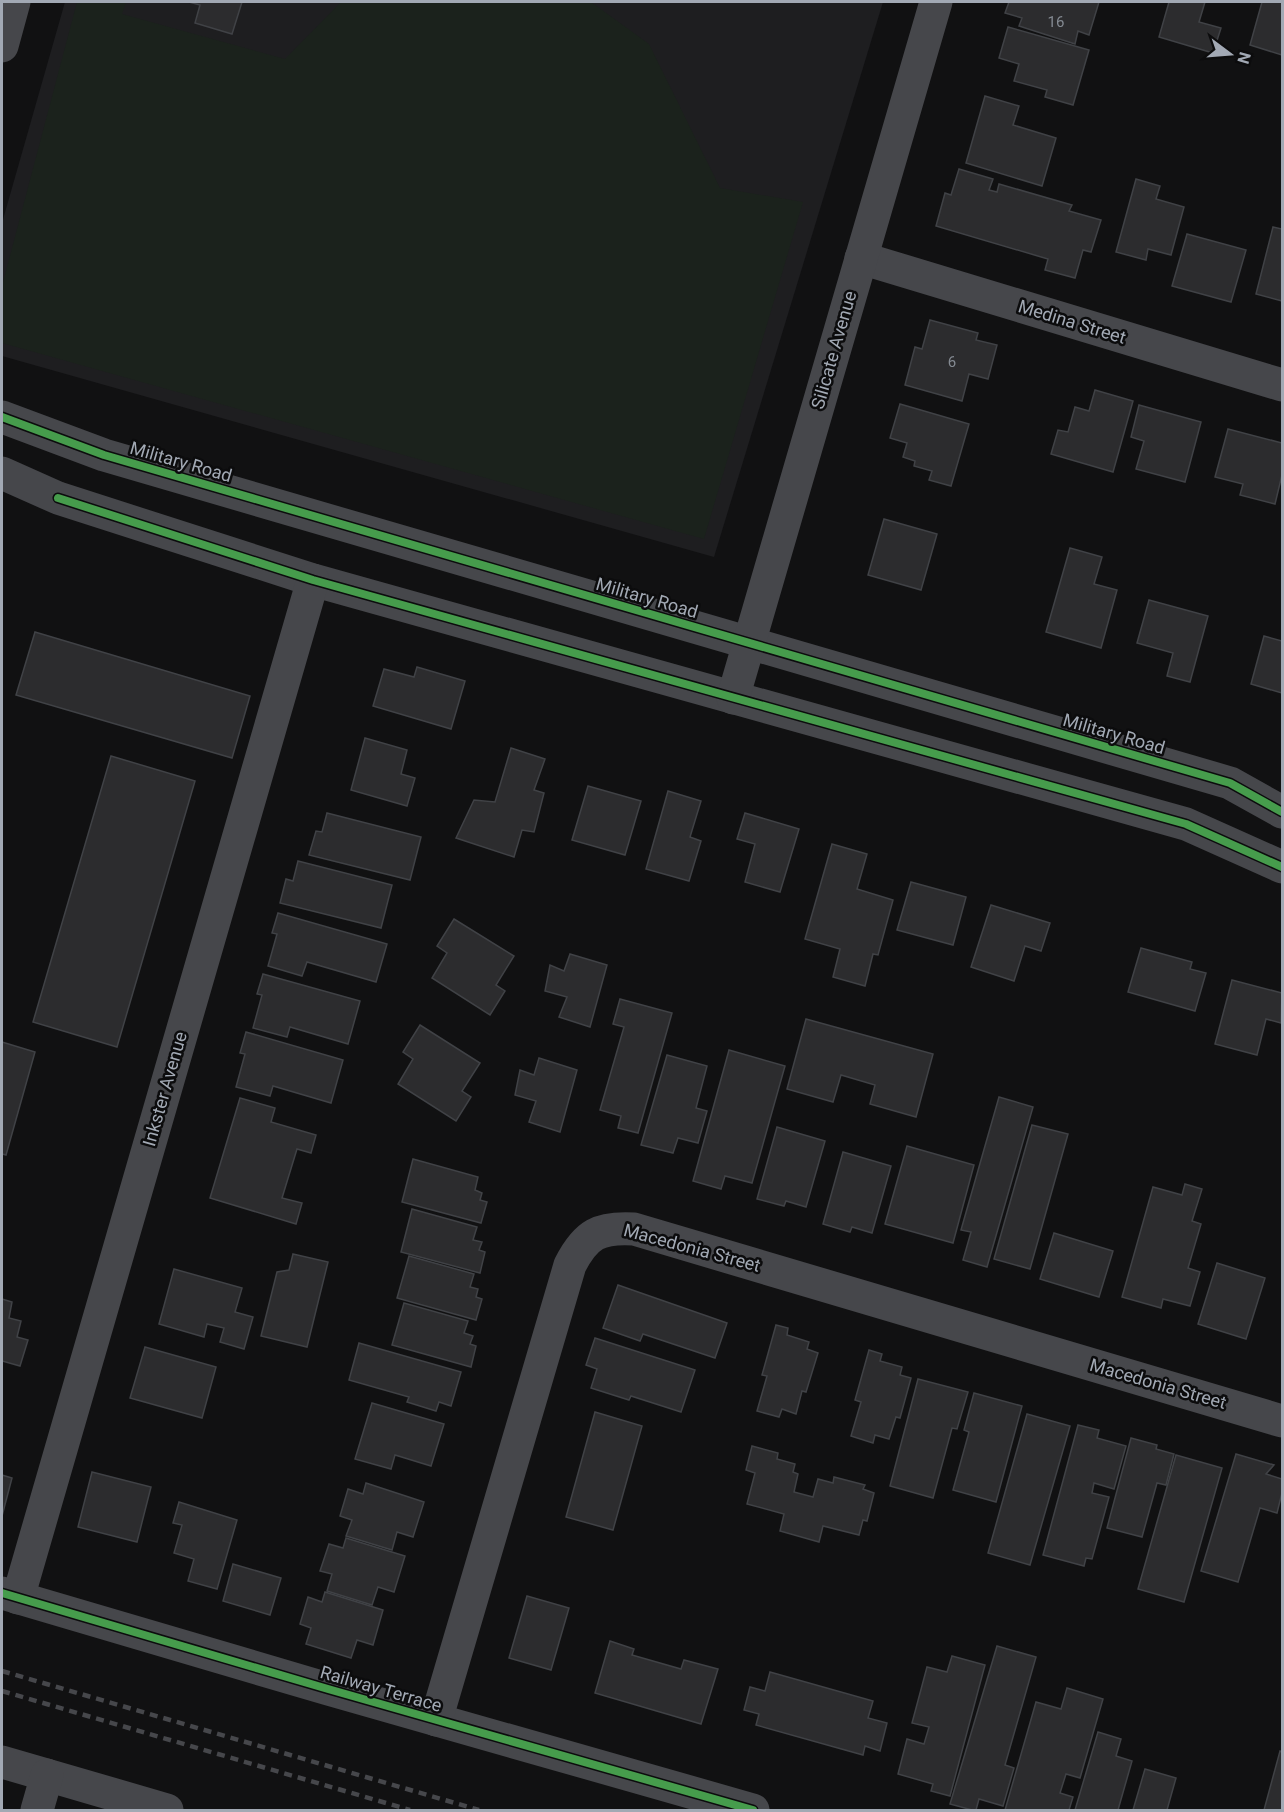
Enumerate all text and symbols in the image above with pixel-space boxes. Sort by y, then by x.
house number: 16 [1048,13,1064,31]
north arrow [1200,24,1260,84]
text: N [1233,50,1255,66]
street label: Silicate Avenue [807,288,860,411]
street label: Medina Street [1016,295,1129,348]
house number: 6 [948,353,956,371]
street label: Military Road [128,437,235,486]
street label: Military Road [594,573,701,622]
street label: Military Road [1061,709,1168,758]
street label: Inkster Avenue [138,1029,191,1149]
street label: Macedonia Street [621,1219,763,1276]
street label: Macedonia Street [1087,1354,1229,1413]
street label: Railway Terrace [318,1661,444,1716]

